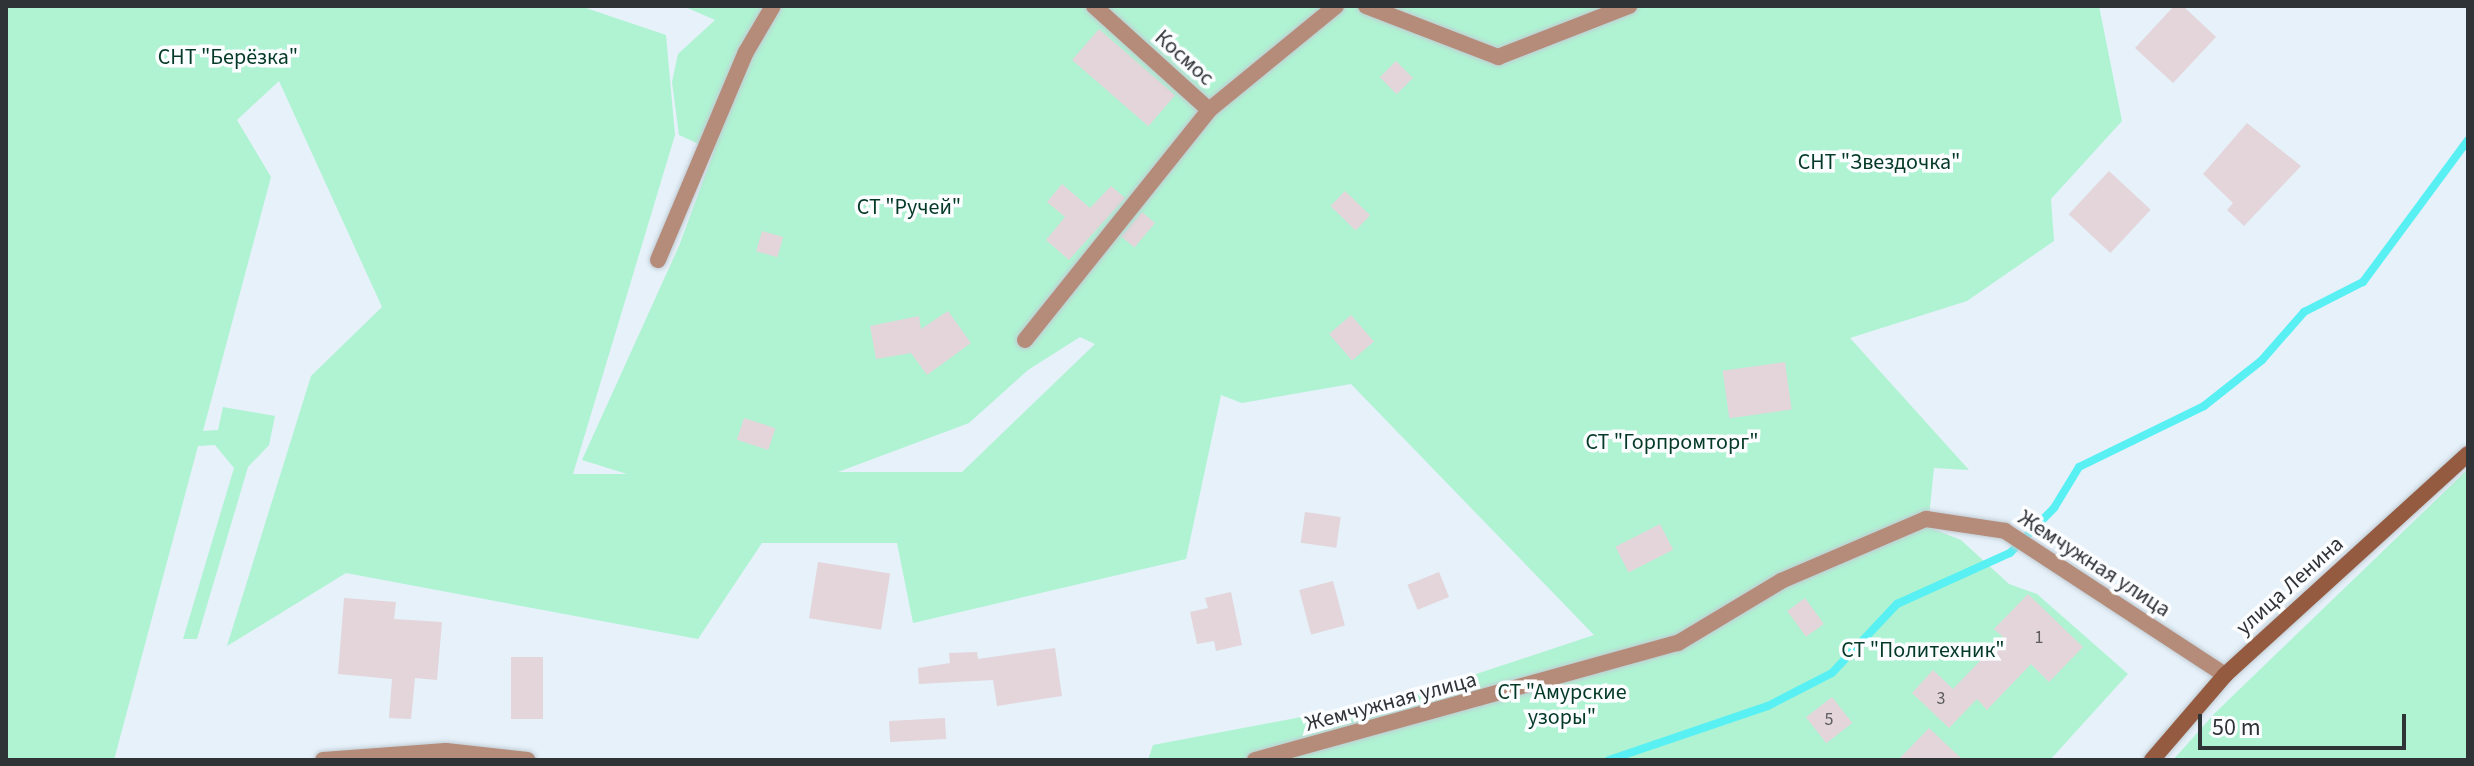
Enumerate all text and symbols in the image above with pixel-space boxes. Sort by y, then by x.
street label: Космос [1149,25,1219,91]
park label: СНТ "Берёзка" [158,45,298,71]
park label: СНТ "Звездочка" [1798,150,1960,176]
park label: СТ "Ручей" [857,195,961,221]
park label: СТ "Горпромторг" [1585,430,1759,456]
street label: Жемчужная улица [2013,505,2175,623]
street label: улица Ленина [2231,531,2349,641]
house number: 1 [2035,627,2043,649]
park label: СТ "Политехник" [1841,638,2005,664]
street label: Жемчужная улица [1302,666,1480,738]
park label: СТ "Амурские узоры" [1497,679,1627,730]
house number: 3 [1937,688,1945,710]
scale bar [2202,698,2410,748]
house number: 5 [1825,709,1833,731]
text: 50 m [2212,710,2261,745]

